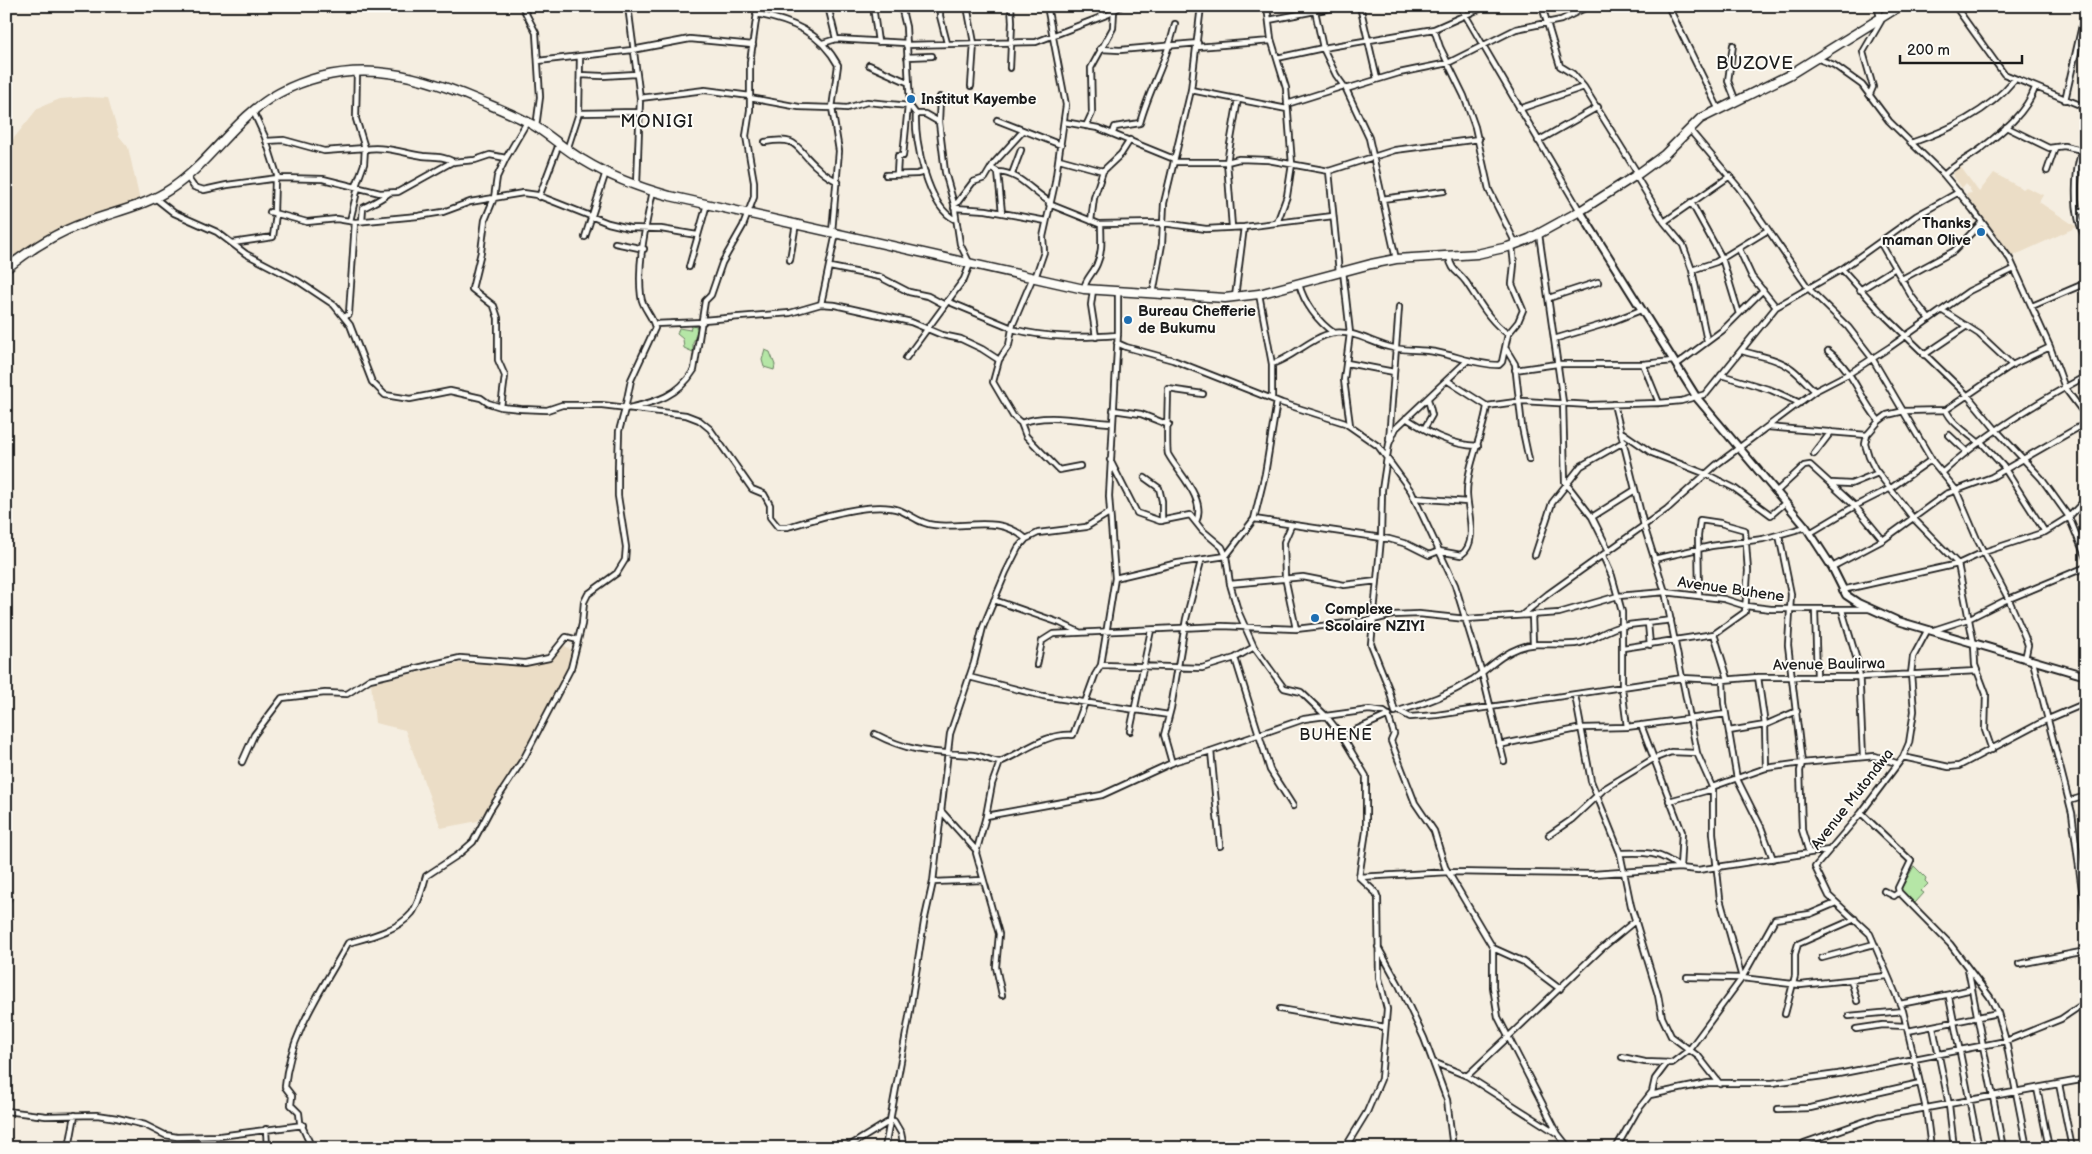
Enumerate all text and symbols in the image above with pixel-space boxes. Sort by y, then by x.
scale bar [1900,32,2022,64]
text: 200 m [1907,41,1950,60]
district label: BUZOVE [1716,53,1794,74]
place label: Institut Kayembe [921,90,1037,109]
marker: Institut Kayembe [905,93,917,105]
district label: MONIGI [620,111,694,132]
place label: Thanks maman Olive [1882,214,1971,250]
marker: Thanks maman Olive [1975,226,1987,238]
place label: Bureau Chefferie de Bukumu [1138,302,1256,338]
marker: Bureau Chefferie de Bukumu [1122,314,1134,326]
street label: Avenue Buhene [1676,573,1786,606]
place label: Complexe Scolaire NZIYI [1325,600,1425,636]
marker: Complexe Scolaire NZIYI [1309,612,1321,624]
street label: Avenue Baulirwa [1773,654,1885,675]
district label: BUHENE [1299,726,1373,745]
street label: Avenue Mutondwa [1807,745,1898,854]

